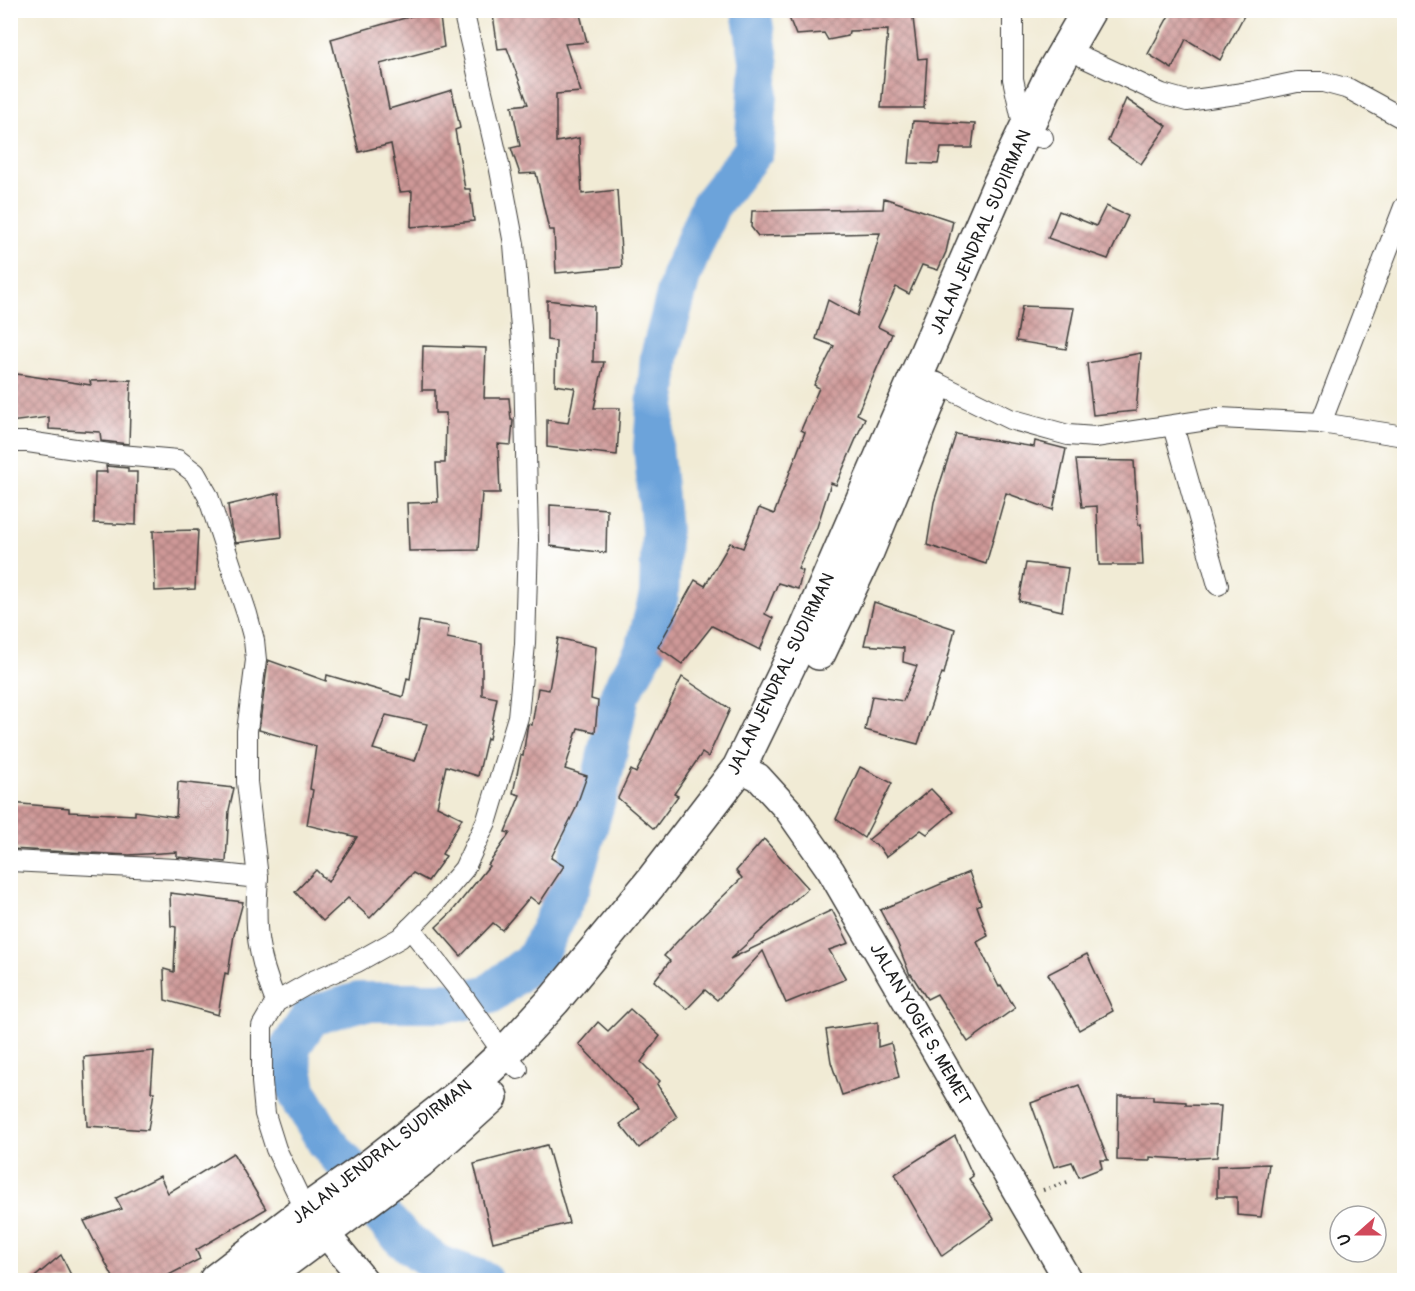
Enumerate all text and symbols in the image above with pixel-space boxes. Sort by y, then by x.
street label: JALAN JENDRAL SUDIRMAN [925,126,1037,338]
street label: JALAN JENDRAL SUDIRMAN [722,569,840,779]
street label: JALAN YOGIE S. MEMET [864,939,976,1109]
street label: JALAN JENDRAL SUDIRMAN [287,1075,477,1229]
north arrow [1328,1204,1388,1264]
text: U [1334,1230,1356,1248]

